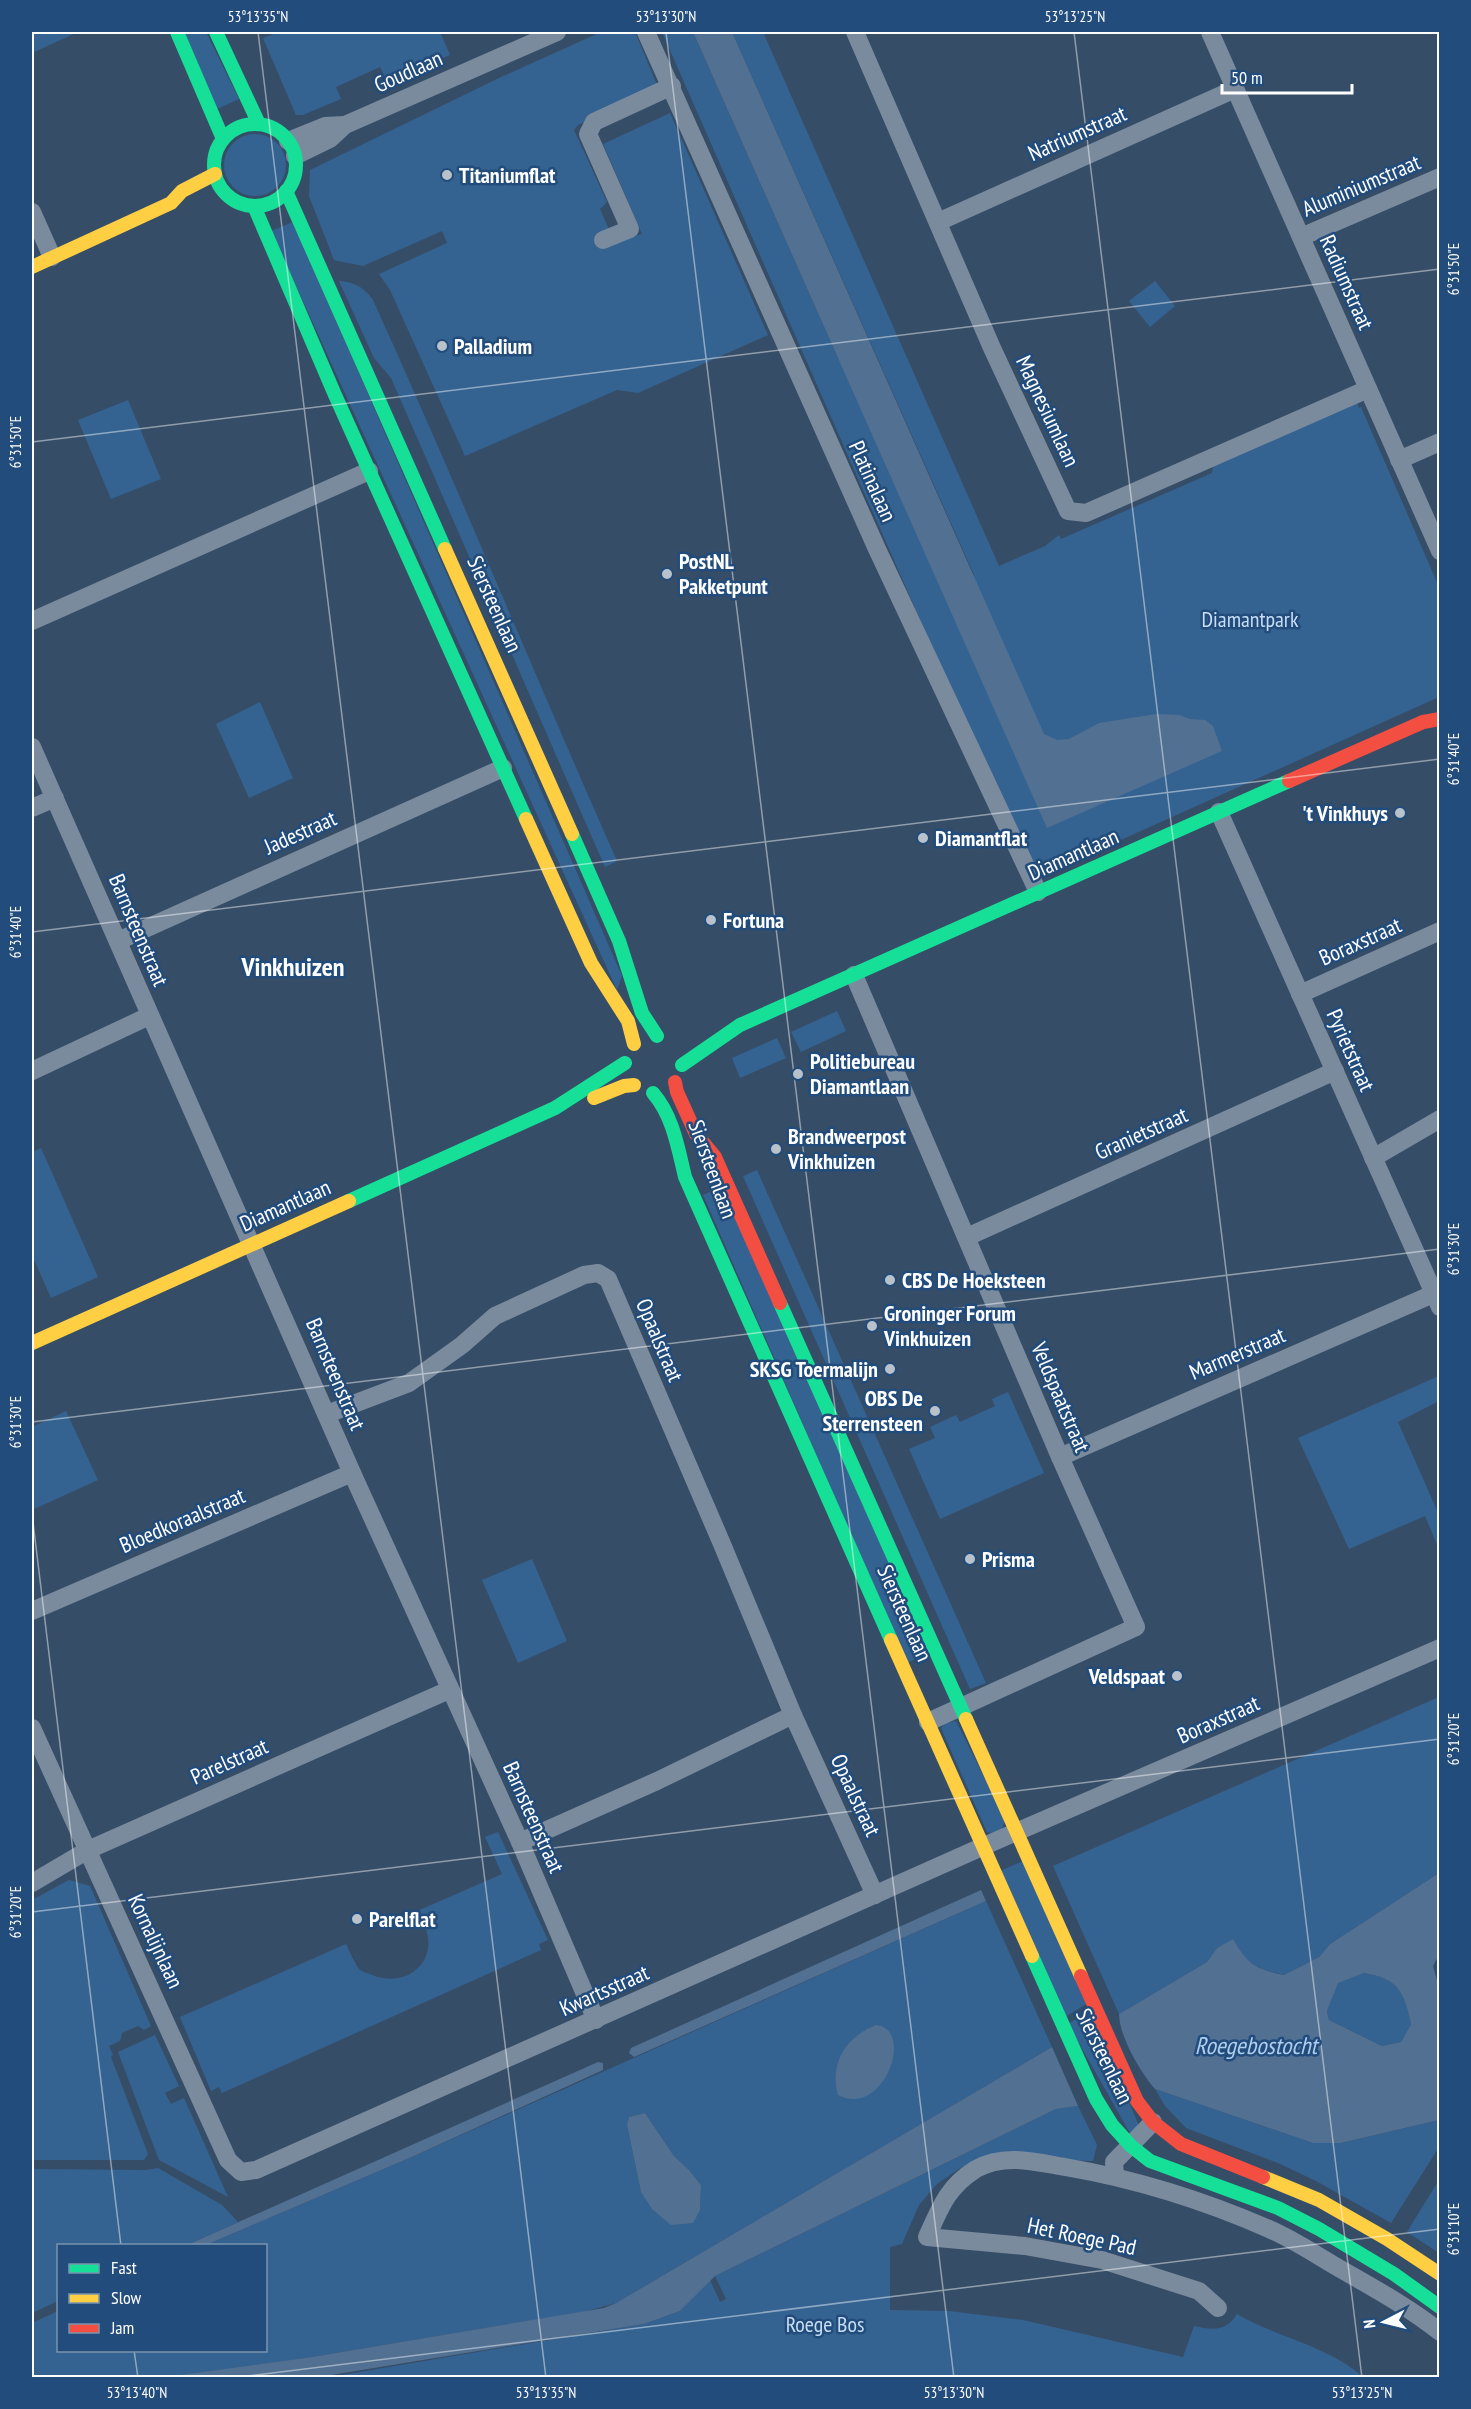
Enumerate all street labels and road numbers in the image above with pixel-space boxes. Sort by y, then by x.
street label: Goudlaan [370,44,446,98]
street label: Natriumstraat [1024,99,1130,167]
street label: Aluminiumstraat [1298,148,1424,222]
street label: Radiumstraat [1314,230,1380,334]
street label: Magnesiumlaan [1010,351,1086,471]
street label: Platinalaan [843,436,903,526]
street label: Siersteenlaan [461,551,529,657]
street label: Jadestraat [259,804,340,861]
street label: Diamantlaan [1023,822,1123,886]
street label: Barnsteenstraat [103,870,175,990]
street label: Boraxstraat [1315,911,1405,971]
street label: Pyrietstraat [1320,1004,1382,1096]
street label: Granietstraat [1090,1100,1192,1166]
street label: Siersteenlaan [682,1116,744,1222]
street label: Diamantlaan [235,1173,335,1237]
street label: Opaalstraat [630,1294,690,1386]
street label: Barnsteenstraat [300,1314,372,1434]
street label: Marmerstraat [1185,1320,1289,1386]
street label: Veldspaatstraat [1025,1337,1097,1456]
street label: Bloedkoraalstraat [115,1481,249,1559]
street label: Siersteenlaan [871,1560,939,1666]
street label: Boraxstraat [1173,1689,1263,1749]
street label: Parelstraat [186,1732,272,1790]
street label: Opaalstraat [825,1749,887,1841]
street label: Barnsteenstraat [497,1757,571,1877]
street label: Kornalijnlaan [122,1889,190,1993]
street label: Kwartsstraat [555,1958,653,2022]
street label: Siersteenlaan [1070,2004,1140,2108]
street label: Het Roege Pad [1025,2211,1139,2261]

